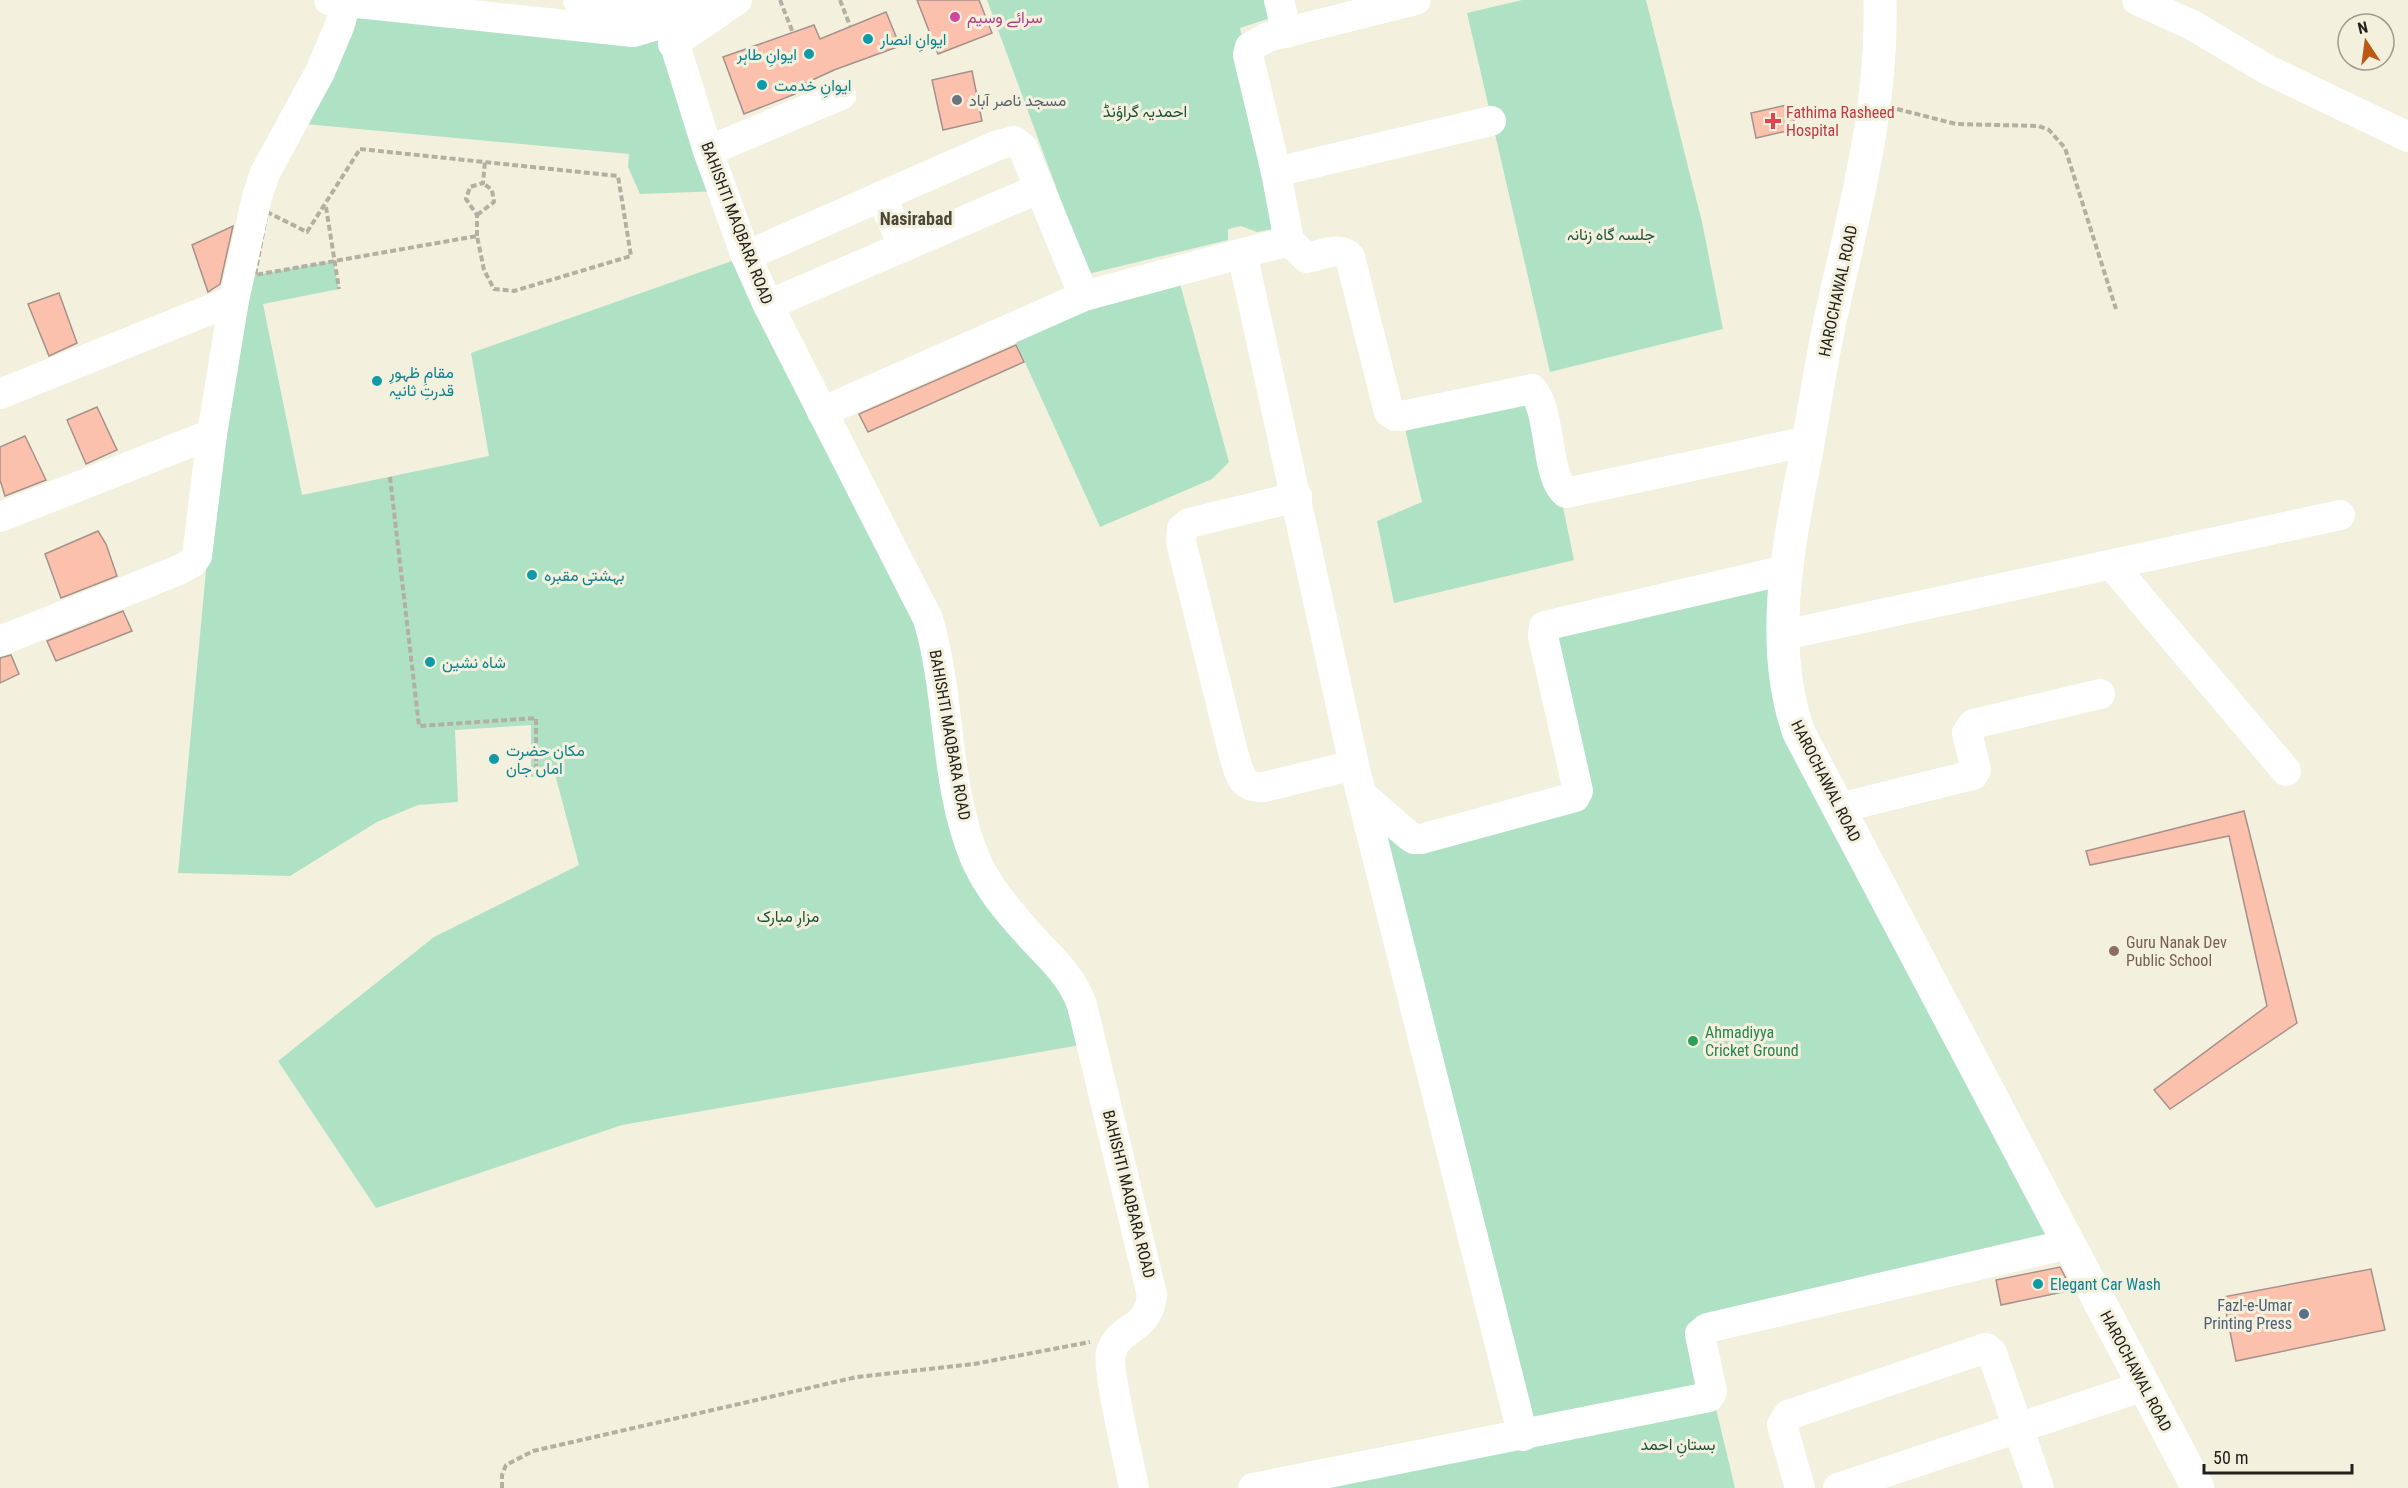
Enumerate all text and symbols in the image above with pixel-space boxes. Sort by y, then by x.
place label: سرائے وسیم [967,8,1043,28]
marker: سرائے وسیم [948,10,962,24]
north arrow [2336,12,2396,72]
text: N [2356,18,2370,38]
place label: ایوانِ انصار [879,30,947,52]
marker: ایوانِ انصار [861,32,875,46]
place label: ایوانِ طاہر [736,45,797,67]
marker: ایوانِ طاہر [802,47,816,61]
place label: ایوانِ خدمت [774,76,852,98]
marker: ایوانِ خدمت [755,78,769,92]
place label: مسجد ناصر آباد [969,91,1066,111]
marker: مسجد ناصر آباد [950,93,964,107]
park label: احمدیہ گراؤنڈ [1103,102,1187,122]
place label: Fathima Rasheed Hospital [1786,103,1895,140]
marker: Fathima Rasheed Hospital [1764,112,1782,130]
street label: BAHISHTI MAQBARA ROAD [697,139,777,307]
district label: Nasirabad [880,208,952,229]
street label: HAROCHAWAL ROAD [1815,224,1861,358]
park label: جلسہ گاہ زنانہ [1567,225,1655,245]
place label: مقامِ ظہورِ قدرتِ ثانیہ [388,363,454,401]
marker: مقامِ ظہورِ قدرتِ ثانیہ [370,374,384,388]
place label: بہشتی مقبرہ [544,566,624,586]
marker: بہشتی مقبرہ [525,568,539,582]
street label: BAHISHTI MAQBARA ROAD [926,648,974,822]
place label: شاہ نشین [442,653,506,673]
marker: شاہ نشین [423,655,437,669]
street label: HAROCHAWAL ROAD [1787,717,1865,845]
place label: مکان حضرت اماں جان [506,741,585,778]
marker: مکان حضرت اماں جان [487,752,501,766]
park label: مزارِ مبارک [757,907,819,928]
place label: Guru Nanak Dev Public School [2126,933,2227,970]
marker: Guru Nanak Dev Public School [2107,944,2121,958]
place label: Ahmadiyya Cricket Ground [1705,1023,1799,1060]
marker: Ahmadiyya Cricket Ground [1686,1034,1700,1048]
street label: BAHISHTI MAQBARA ROAD [1099,1108,1159,1280]
place label: Elegant Car Wash [2050,1275,2161,1294]
marker: Elegant Car Wash [2031,1277,2045,1291]
place label: Fazl-e-Umar Printing Press [2203,1296,2292,1333]
street label: HAROCHAWAL ROAD [2096,1307,2176,1435]
marker: Fazl-e-Umar Printing Press [2297,1307,2311,1321]
park label: بستانِ احمد [1640,1435,1716,1457]
scale bar [2204,1437,2352,1475]
text: 50 m [2213,1447,2248,1468]

